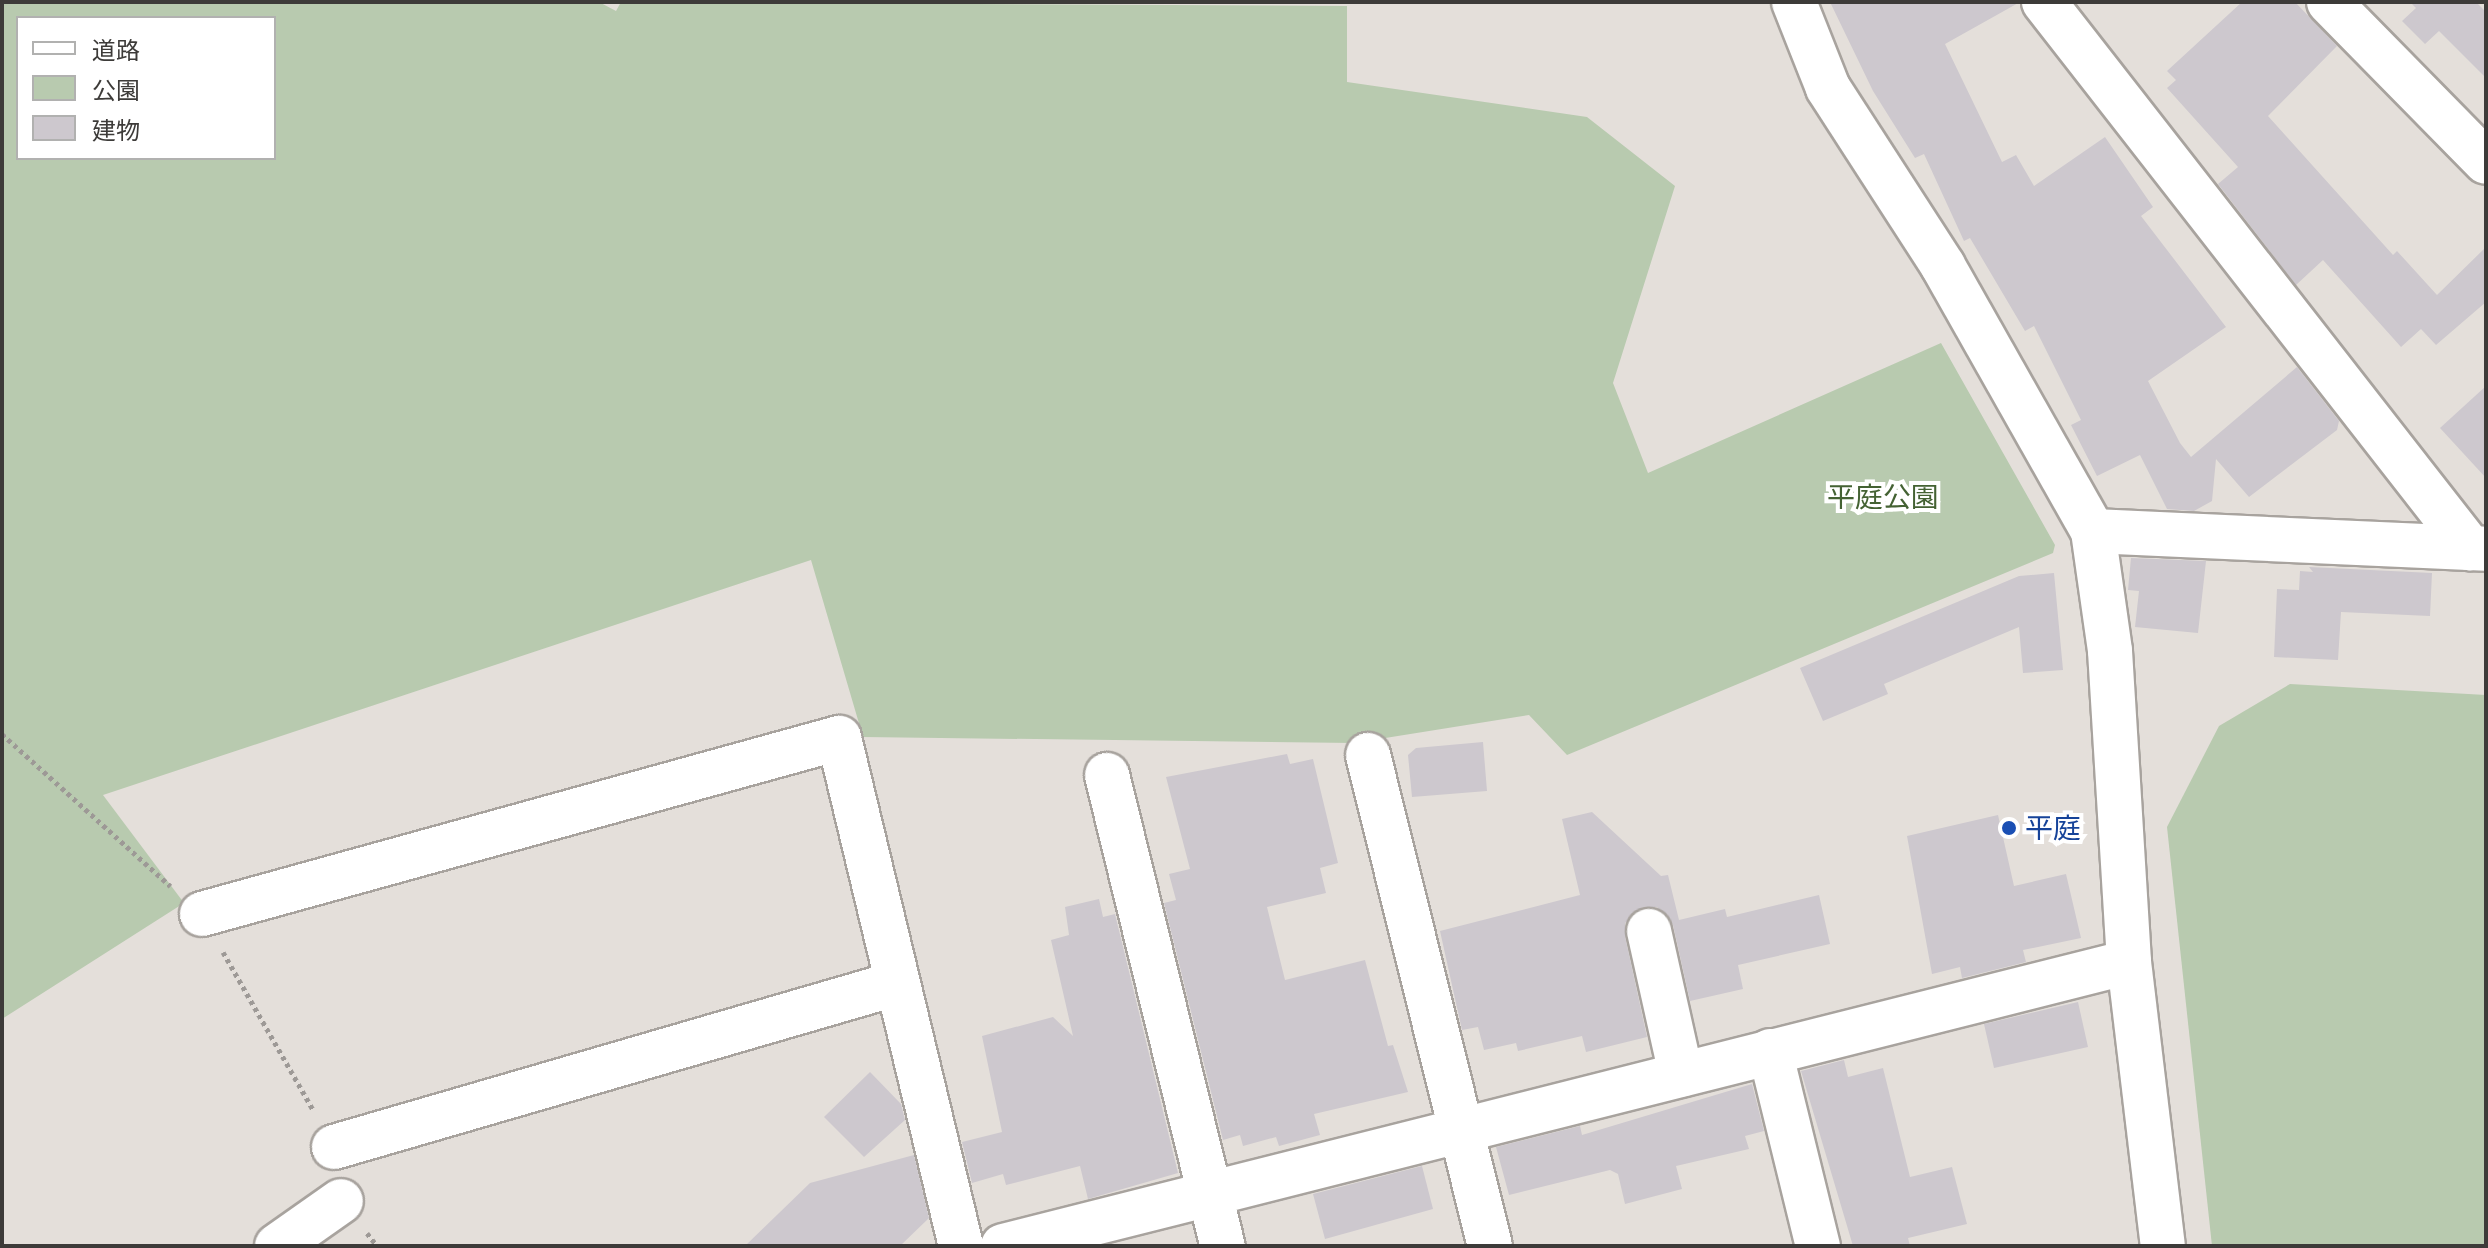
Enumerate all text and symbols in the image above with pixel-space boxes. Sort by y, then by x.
legend [16,16,276,160]
text: 道路 [92,34,140,66]
text: 公園 [92,74,140,106]
text: 建物 [92,114,140,146]
park label: 平庭公園 [1827,480,1939,514]
place label: 平庭 [2025,811,2081,845]
marker: 平庭 [2000,819,2018,837]

